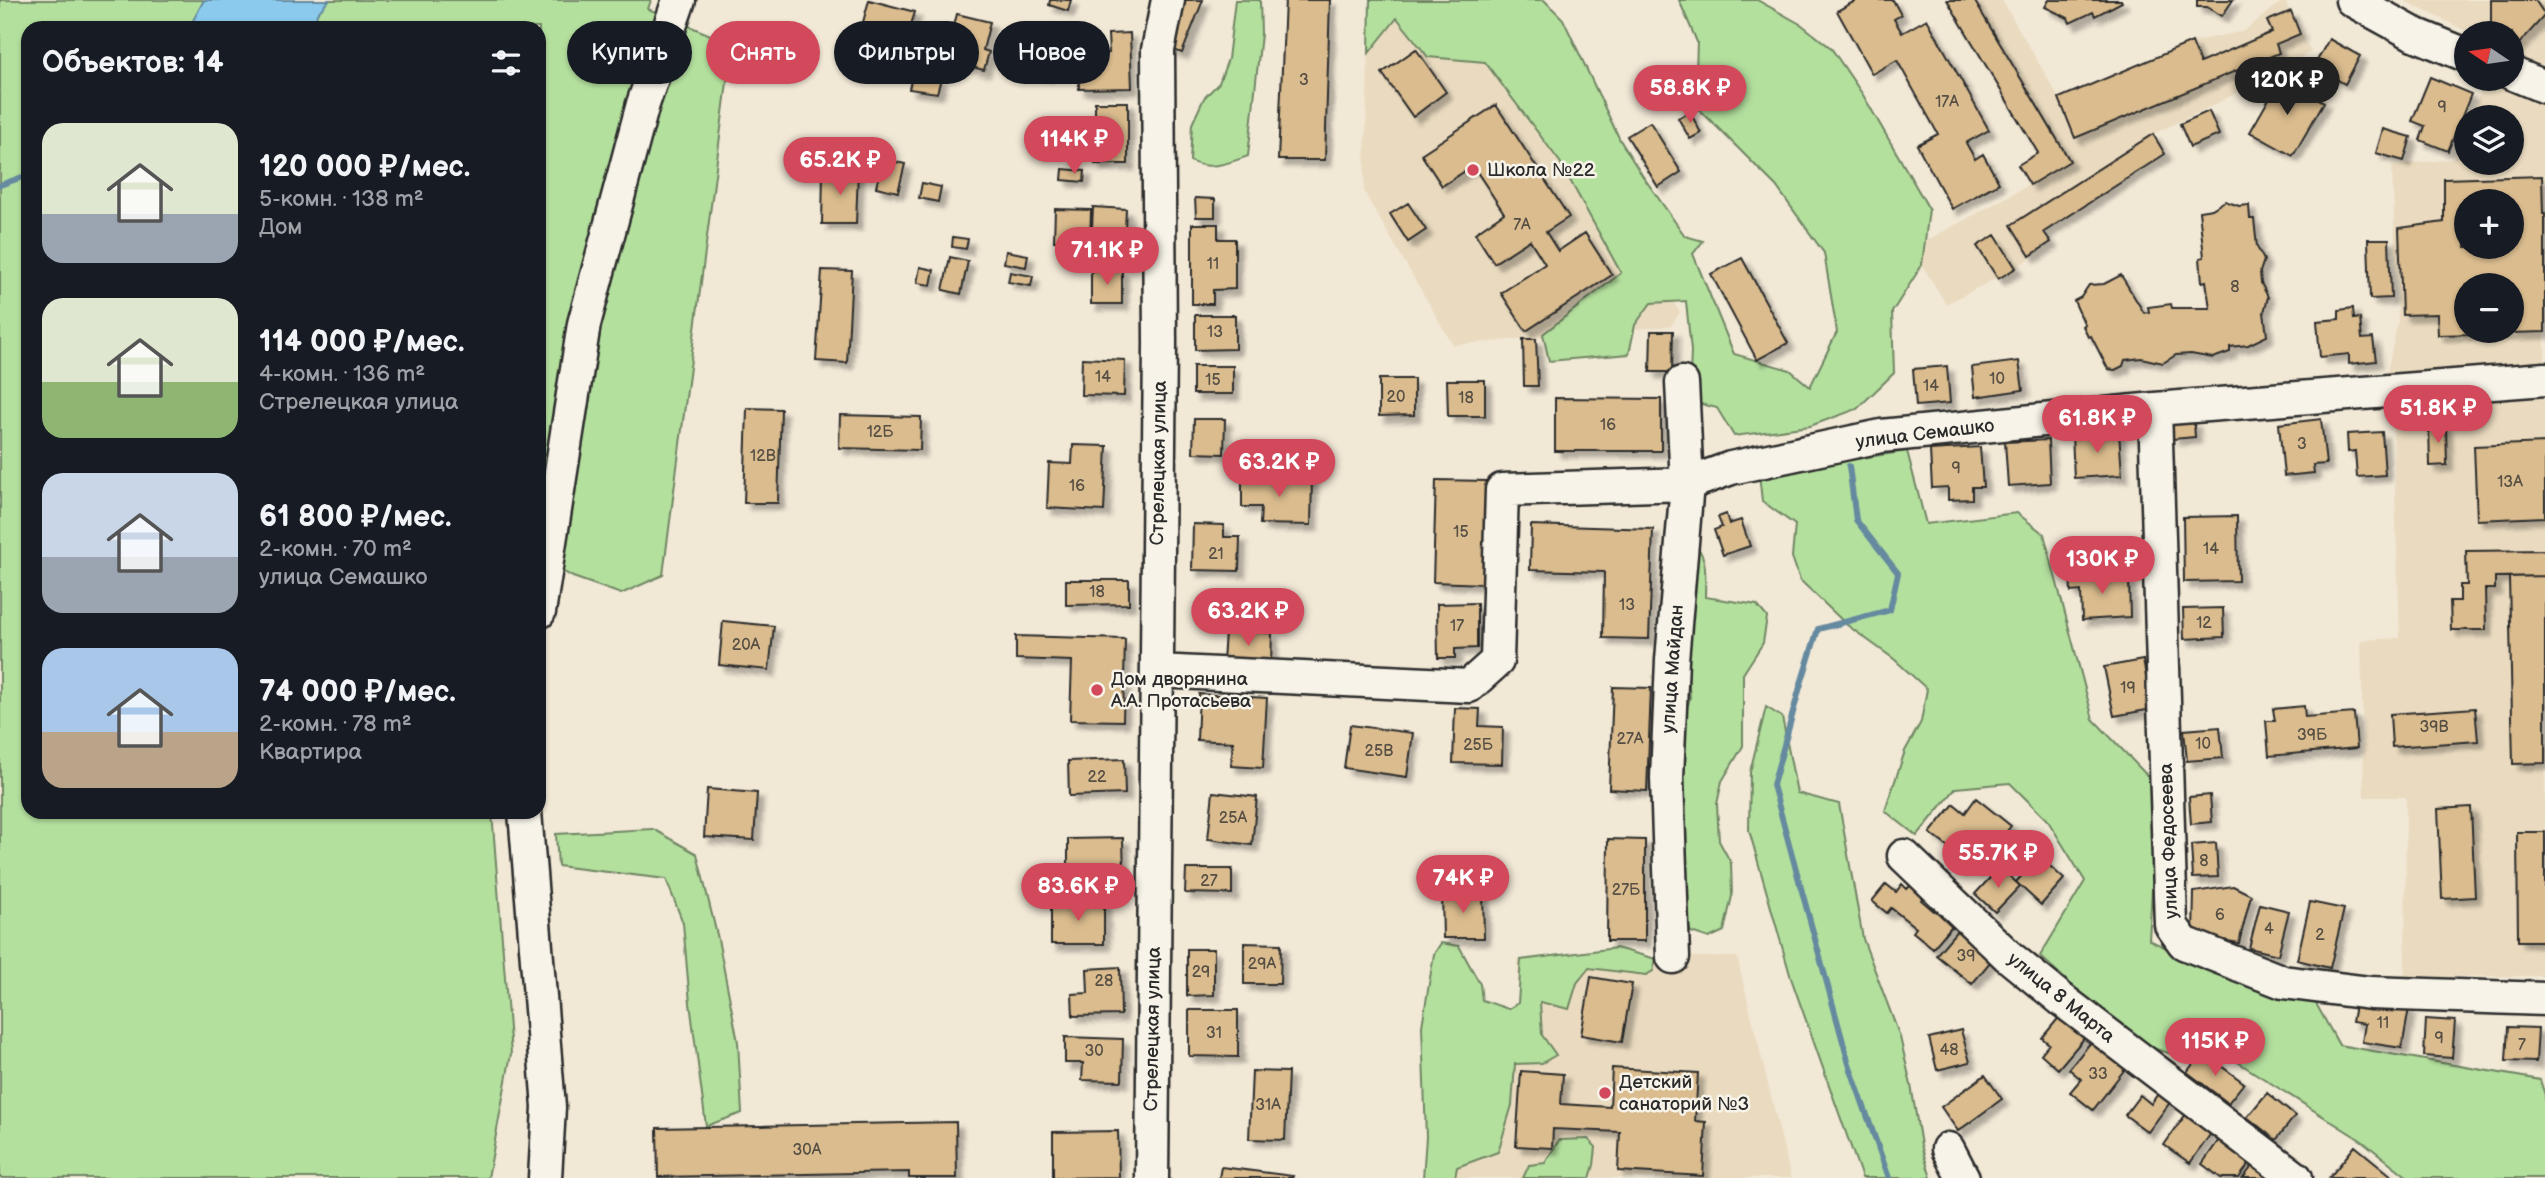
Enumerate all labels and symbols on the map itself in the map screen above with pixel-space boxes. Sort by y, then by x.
north arrow [2454,21,2524,91]
pin: 120K ₽ [2230,58,2344,117]
pin: 58.8K ₽ [1625,66,1755,125]
house number: 3 [1299,71,1309,90]
house number: 17А [1935,93,1959,112]
house number: 9 [2437,98,2447,117]
pin: 114K ₽ [1017,116,1131,176]
pin: 65.2K ₽ [775,138,905,197]
place label: Школа №22 [1487,159,1596,182]
marker: Школа №22 [1465,162,1481,178]
house number: 7А [1513,216,1531,235]
pin: 71.1K ₽ [1042,228,1172,287]
house number: 11 [1207,255,1219,274]
house number: 8 [2230,278,2240,297]
house number: 13 [1207,323,1223,342]
house number: 14 [1095,368,1111,387]
house number: 10 [1989,370,2005,389]
house number: 15 [1205,371,1221,390]
house number: 14 [1923,377,1939,396]
street label: Стрелецкая улица [1146,380,1172,546]
pin: 51.8K ₽ [2373,386,2503,445]
house number: 20 [1387,388,1405,407]
house number: 18 [1458,389,1474,408]
pin: 61.8K ₽ [2032,396,2162,455]
street label: улица Семашко [1854,414,1996,454]
house number: 16 [1600,416,1616,435]
house number: 12Б [867,423,894,442]
house number: 3 [2297,435,2307,454]
pin: 63.2K ₽ [1214,440,1344,499]
house number: 12В [750,447,776,466]
house number: 9 [1951,459,1961,478]
house number: 13А [2497,473,2523,492]
house number: 16 [1069,477,1085,496]
house number: 15 [1453,523,1469,542]
pin: 130K ₽ [2045,536,2159,596]
house number: 14 [2203,540,2219,559]
house number: 21 [1208,545,1224,564]
house number: 18 [1089,583,1105,602]
pin: 63.2K ₽ [1183,588,1313,648]
house number: 13 [1619,596,1635,615]
street label: улица Майдан [1657,604,1689,734]
house number: 12 [2196,614,2212,633]
house number: 17 [1450,617,1464,636]
house number: 20А [732,636,761,655]
place label: Дом дворянина А.А. Протасьева [1110,668,1251,713]
house number: 19 [2120,679,2136,698]
marker: Дом дворянина А.А. Протасьева [1089,682,1105,698]
house number: 39В [2419,718,2449,737]
house number: 39Б [2297,726,2328,745]
house number: 27А [1617,730,1644,749]
house number: 10 [2195,735,2211,754]
house number: 25Б [1463,736,1494,755]
house number: 25В [1365,742,1393,761]
street label: улица Федосеева [2155,763,2183,919]
house number: 22 [1088,768,1107,787]
house number: 25А [1219,809,1247,828]
pin: 55.7K ₽ [1933,830,2063,890]
house number: 8 [2199,852,2209,871]
pin: 74K ₽ [1414,856,1512,915]
pin: 83.6K ₽ [1013,864,1143,923]
house number: 27 [1200,872,1218,891]
house number: 27Б [1612,881,1641,900]
house number: 6 [2215,906,2225,925]
house number: 4 [2264,920,2274,939]
house number: 2 [2315,926,2325,945]
street label: Стрелецкая улица [1140,946,1166,1112]
house number: 39 [1956,947,1976,966]
street label: улица 8 Марта [2003,948,2119,1048]
house number: 29А [1248,955,1276,974]
house number: 29 [1192,963,1210,982]
house number: 28 [1095,972,1113,991]
house number: 11 [2377,1014,2389,1033]
pin: 115K ₽ [2158,1018,2272,1078]
house number: 31 [1206,1024,1222,1043]
house number: 9 [2434,1029,2444,1048]
house number: 7 [2518,1036,2526,1055]
house number: 48 [1939,1041,1959,1060]
house number: 30 [1084,1042,1104,1061]
house number: 33 [2088,1065,2108,1084]
place label: Детский санаторий №3 [1619,1071,1749,1116]
marker: Детский санаторий №3 [1597,1085,1613,1101]
house number: 31А [1255,1096,1281,1115]
house number: 30А [793,1141,822,1160]

